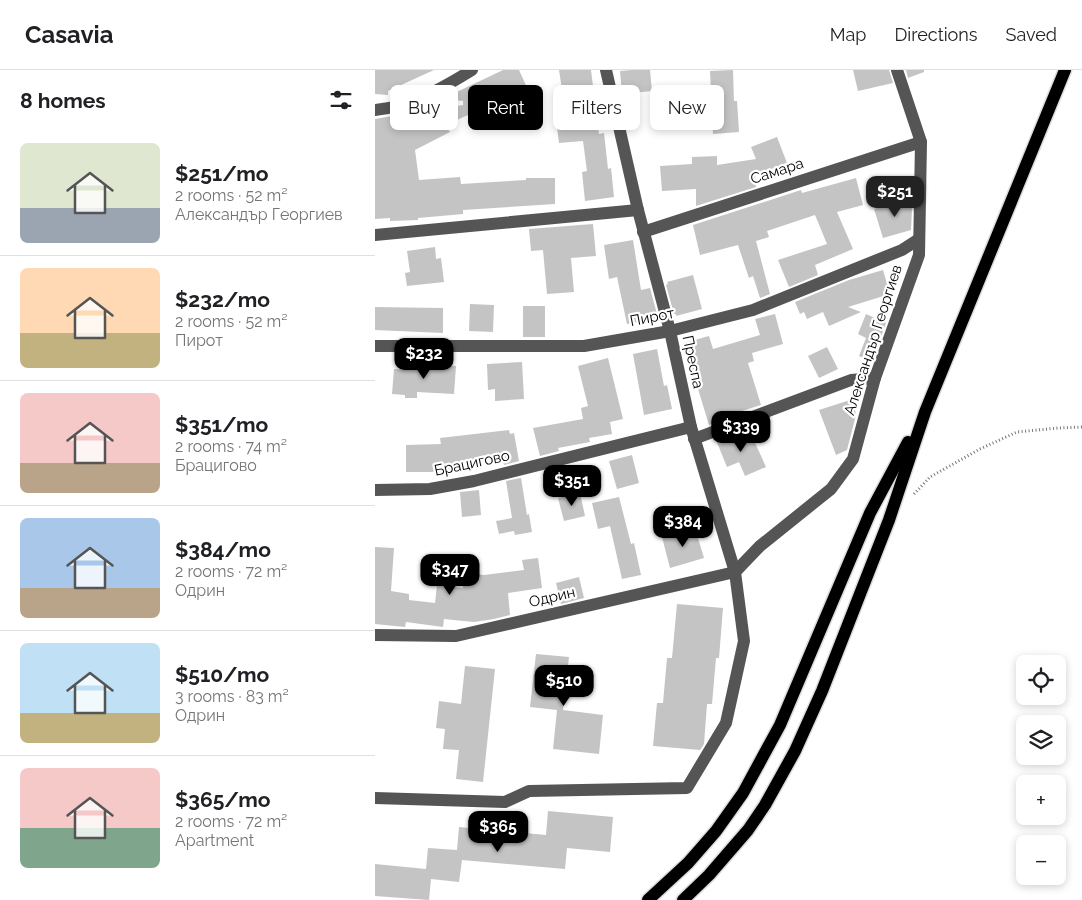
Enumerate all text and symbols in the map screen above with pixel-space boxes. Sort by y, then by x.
text: Casavia [25,20,114,49]
text: Map [830,24,866,45]
text: Directions [894,24,978,45]
text: Saved [1006,24,1057,45]
chip: Buy [390,85,458,130]
chip: Rent [468,85,543,130]
chip: Filters [553,85,640,130]
chip: New [650,85,724,130]
icon: filters [327,86,355,114]
text: 8 homes [20,88,106,113]
street label: Самара [748,154,806,188]
text: $251/mo [175,161,268,186]
icon: home [60,163,120,223]
pin: $251 [865,176,925,218]
text: $251 [877,182,913,201]
text: 2 rooms · 52 m² [175,186,287,205]
text: Александър Георгиев [175,205,343,224]
street label: Александър Георгиев [840,262,906,418]
text: $232/mo [175,287,270,312]
icon: home [60,288,120,348]
street label: Пирот [628,304,676,330]
text: 2 rooms · 52 m² [175,312,287,331]
text: Пирот [175,331,223,350]
street label: Преспа [679,334,707,390]
pin: $232 [394,338,454,380]
text: $232 [405,344,443,363]
pin: $339 [711,410,771,453]
text: $351/mo [175,412,268,437]
icon: home [60,413,120,473]
text: $339 [722,417,760,436]
text: 2 rooms · 74 m² [175,437,287,456]
street label: Брацигово [433,446,511,480]
text: Брацигово [175,456,257,475]
pin: $351 [542,464,602,507]
text: $351 [554,471,590,490]
pin: $384 [653,506,713,548]
text: $384 [664,512,702,531]
text: $384/mo [175,537,271,562]
icon: home [60,538,120,598]
pin: $347 [420,554,480,596]
text: $347 [431,560,469,579]
text: 2 rooms · 72 m² [175,562,287,581]
text: Одрин [175,581,225,600]
street label: Одрин [527,583,577,611]
map controls [1016,655,1066,885]
button: locate [1016,655,1066,705]
text: $510/mo [175,662,269,687]
icon: home [60,663,120,723]
pin: $510 [534,664,594,707]
text: $510 [546,671,582,690]
text: 3 rooms · 83 m² [175,687,289,706]
text: Одрин [175,706,225,725]
button: layers [1016,715,1066,765]
button: + [1016,775,1066,825]
text: $365/mo [175,787,271,812]
icon: home [60,788,120,848]
pin: $365 [468,810,528,853]
text: 2 rooms · 72 m² [175,812,287,831]
text: $365 [479,817,517,836]
text: Apartment [175,831,254,850]
button: − [1016,835,1066,885]

